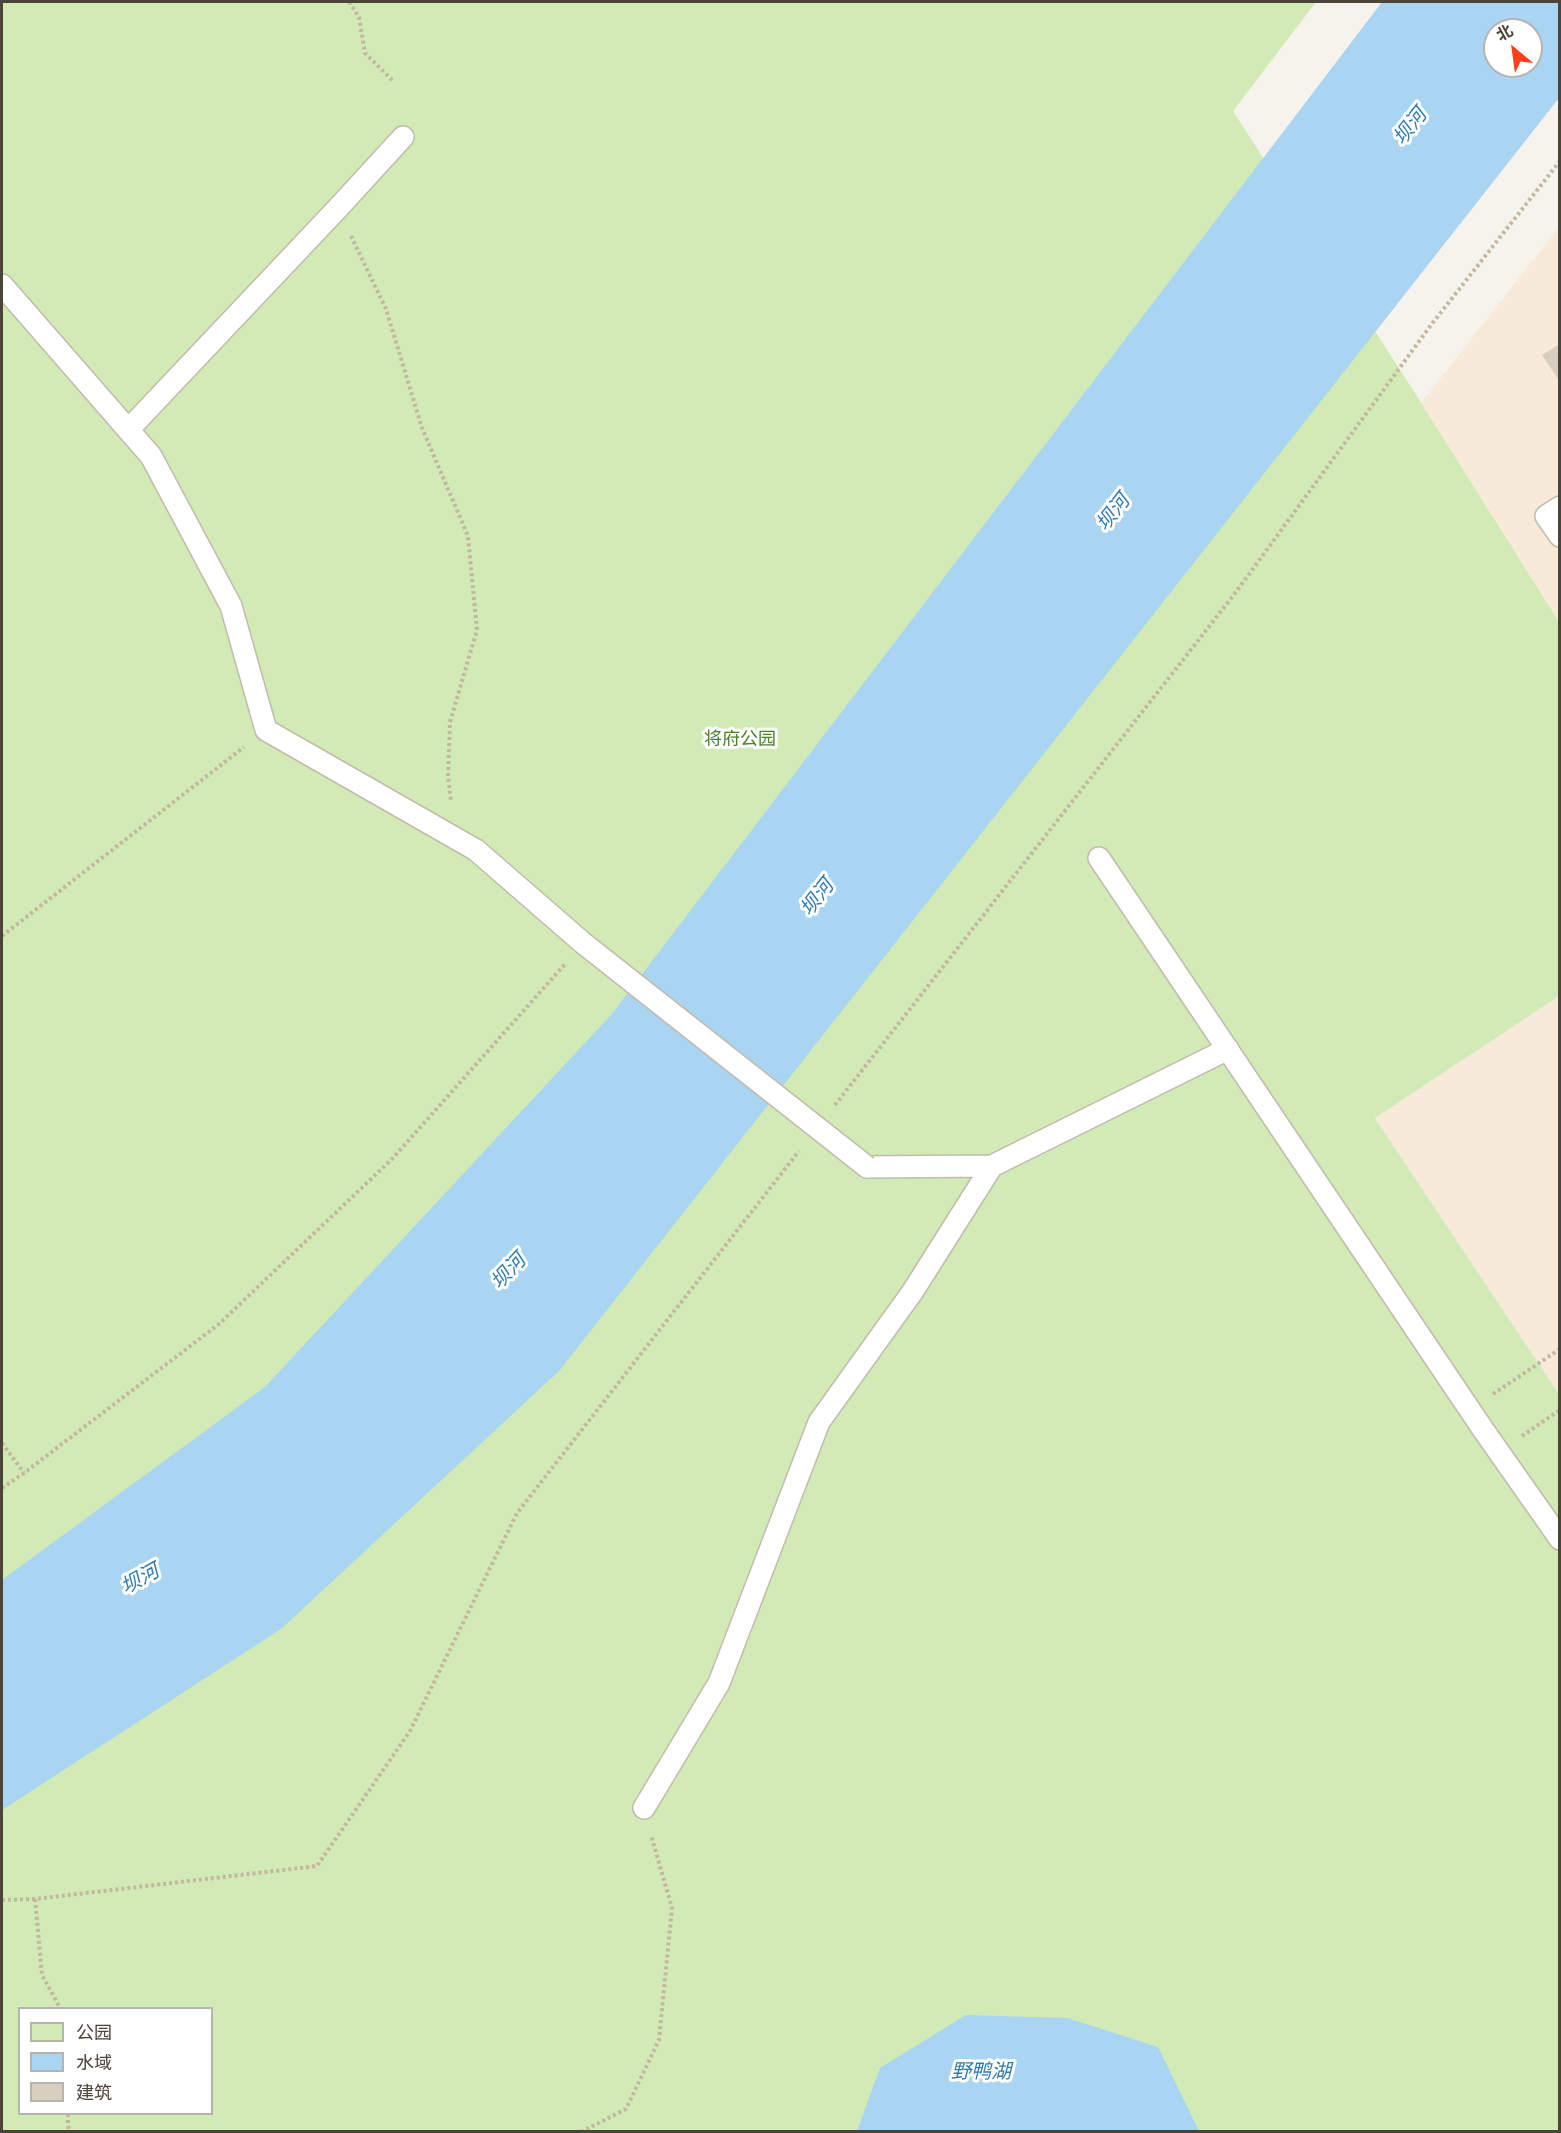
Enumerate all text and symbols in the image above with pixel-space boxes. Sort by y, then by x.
north arrow [1483,18,1543,78]
text: 北 [1493,21,1517,47]
water label: 坝河 [1390,105,1434,151]
water label: 坝河 [1093,491,1137,537]
park label: 将府公园 [704,730,776,752]
water label: 坝河 [797,876,841,922]
water label: 坝河 [488,1250,532,1296]
water label: 坝河 [118,1561,164,1601]
legend [18,2007,213,2115]
text: 公园 [76,2023,112,2046]
text: 水域 [76,2053,112,2076]
water label: 野鸭湖 [951,2062,1011,2086]
text: 建筑 [76,2083,112,2106]

